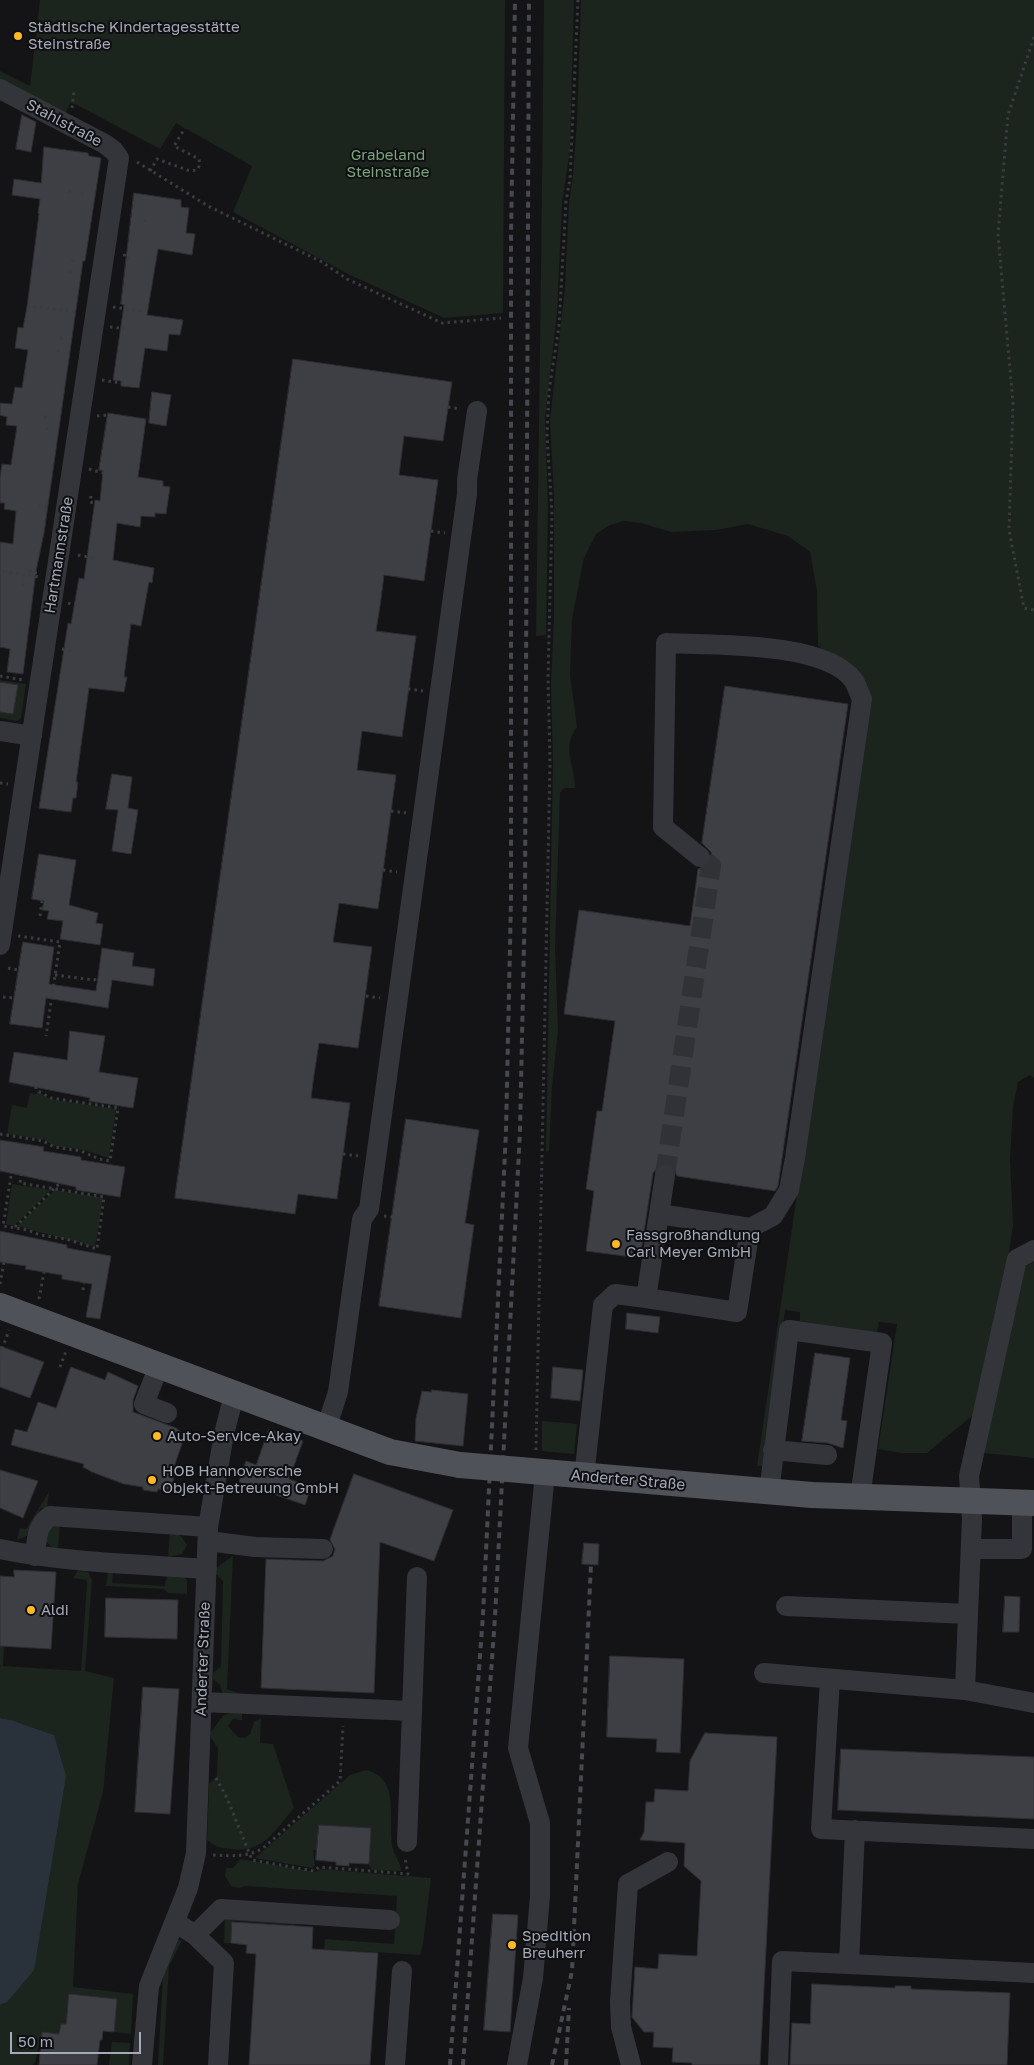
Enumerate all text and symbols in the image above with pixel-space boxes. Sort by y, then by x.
place label: Städtische Kindertagesstätte Steinstraße [28,18,240,53]
marker: Städtische Kindertagesstätte Steinstraße [12,30,24,42]
street label: Stahlstraße [23,95,105,151]
park label: Grabeland Steinstraße [347,146,429,181]
street label: Hartmannstraße [41,495,77,615]
place label: Fassgroßhandlung Carl Meyer GmbH [626,1226,760,1261]
marker: Fassgroßhandlung Carl Meyer GmbH [610,1238,622,1250]
place label: Auto-Service-Akay [167,1427,301,1445]
marker: Auto-Service-Akay [151,1430,163,1442]
place label: HOB Hannoversche Objekt-Betreuung GmbH [162,1462,339,1497]
street label: Anderter Straße [570,1466,686,1494]
marker: HOB Hannoversche Objekt-Betreuung GmbH [146,1474,158,1486]
place label: Aldi [41,1601,69,1619]
street label: Anderter Straße [192,1601,214,1717]
marker: Aldi [25,1604,37,1616]
place label: Spedition Breuherr [522,1927,591,1962]
marker: Spedition Breuherr [506,1939,518,1951]
scale bar [12,2022,144,2054]
text: 50 m [18,2032,53,2050]

